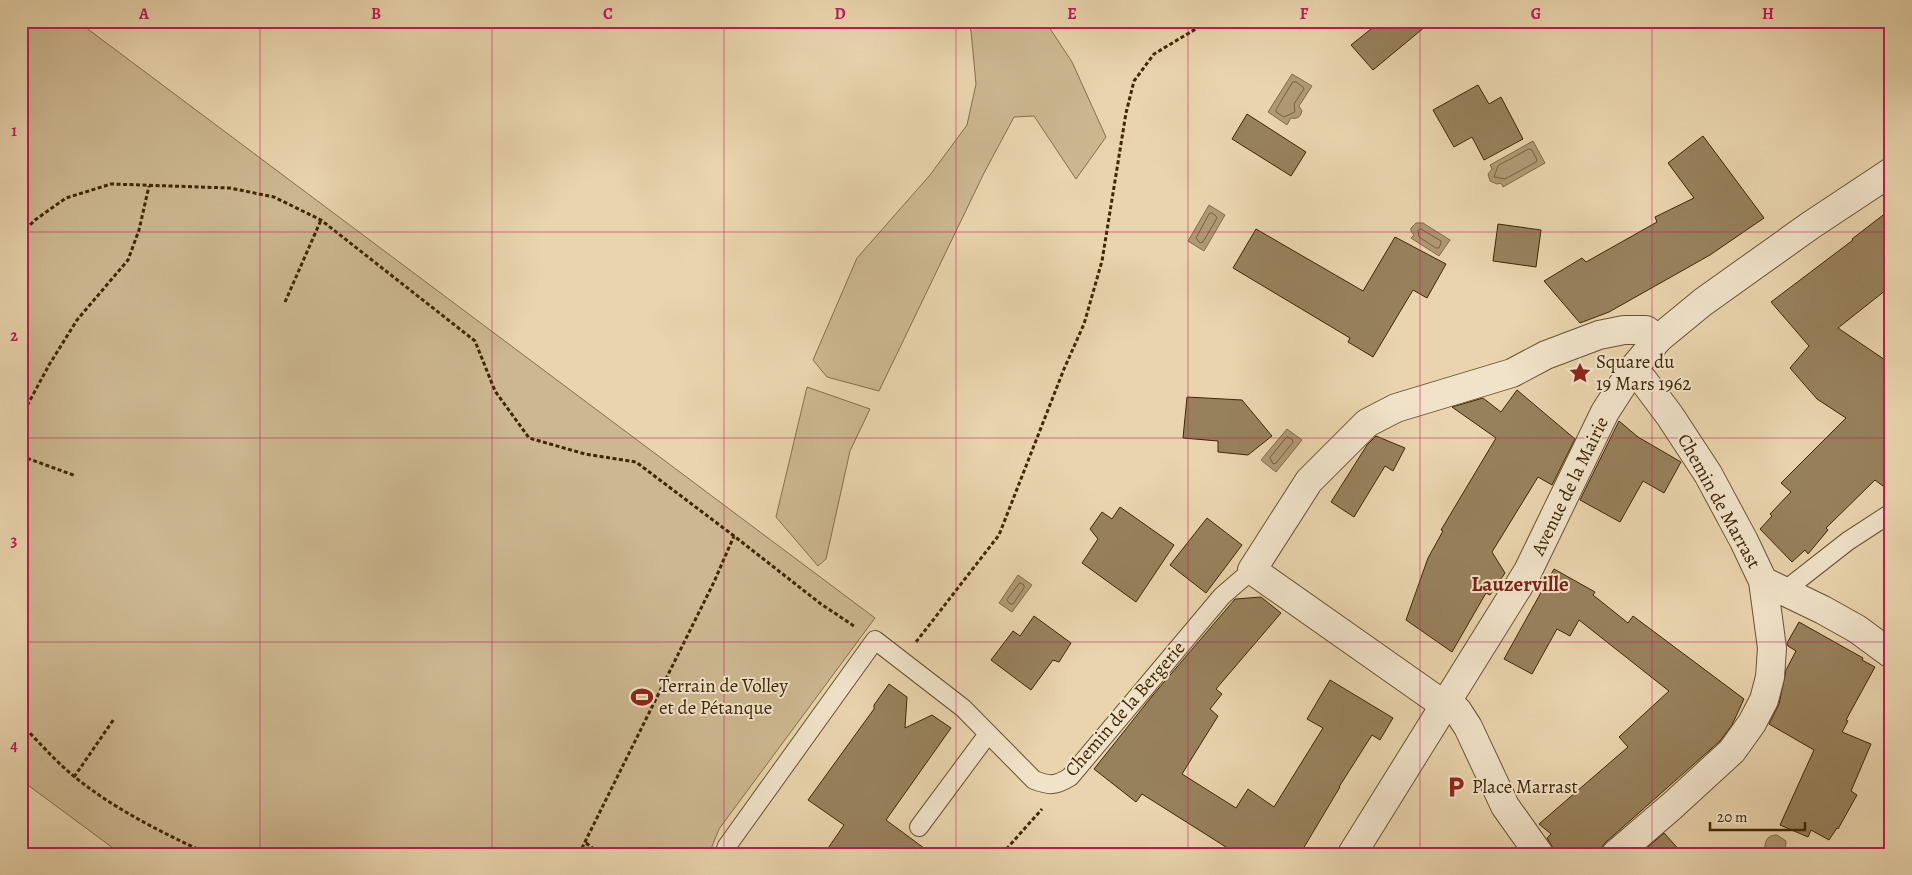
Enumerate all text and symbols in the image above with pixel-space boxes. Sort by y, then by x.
text: A [138,3,150,25]
text: B [371,3,381,25]
text: C [603,3,613,25]
text: D [834,3,846,25]
text: E [1067,3,1077,25]
text: F [1300,3,1309,25]
text: G [1531,3,1541,25]
text: H [1762,3,1774,25]
text: 1 [11,120,17,142]
text: 2 [10,325,18,347]
place label: Square du 19 Mars 1962 [1596,349,1691,397]
place icon: Square du 19 Mars 1962 [1567,360,1593,386]
street label: Avenue de la Mairie [1525,412,1615,561]
street label: Chemin de Marrast [1671,429,1767,573]
text: 3 [11,530,18,552]
district label: Lauzerville [1471,570,1569,598]
street label: Chemin de la Bergerie [1059,636,1191,782]
place label: Terrain de Volley et de Pétanque [659,673,788,721]
sports icon: Terrain de Volley et de Pétanque [629,684,655,710]
text: 4 [10,735,18,757]
parking icon: Place Marrast [1443,774,1469,800]
place label: Place Marrast [1472,774,1578,800]
scale bar [1710,800,1804,832]
text: 20 m [1717,807,1748,827]

